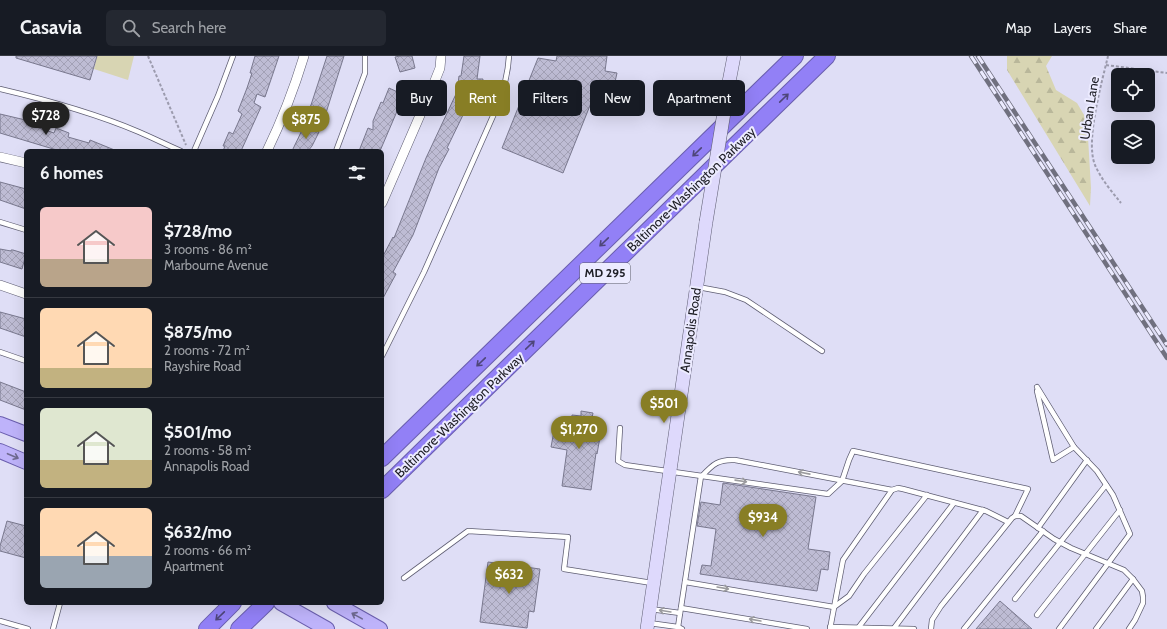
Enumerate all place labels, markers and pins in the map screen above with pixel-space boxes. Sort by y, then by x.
pin: $728 [22,102,70,136]
pin: $875 [282,106,330,140]
pin: $501 [640,390,688,424]
pin: $1,270 [546,416,612,450]
pin: $934 [739,504,787,538]
pin: $632 [485,561,533,595]

